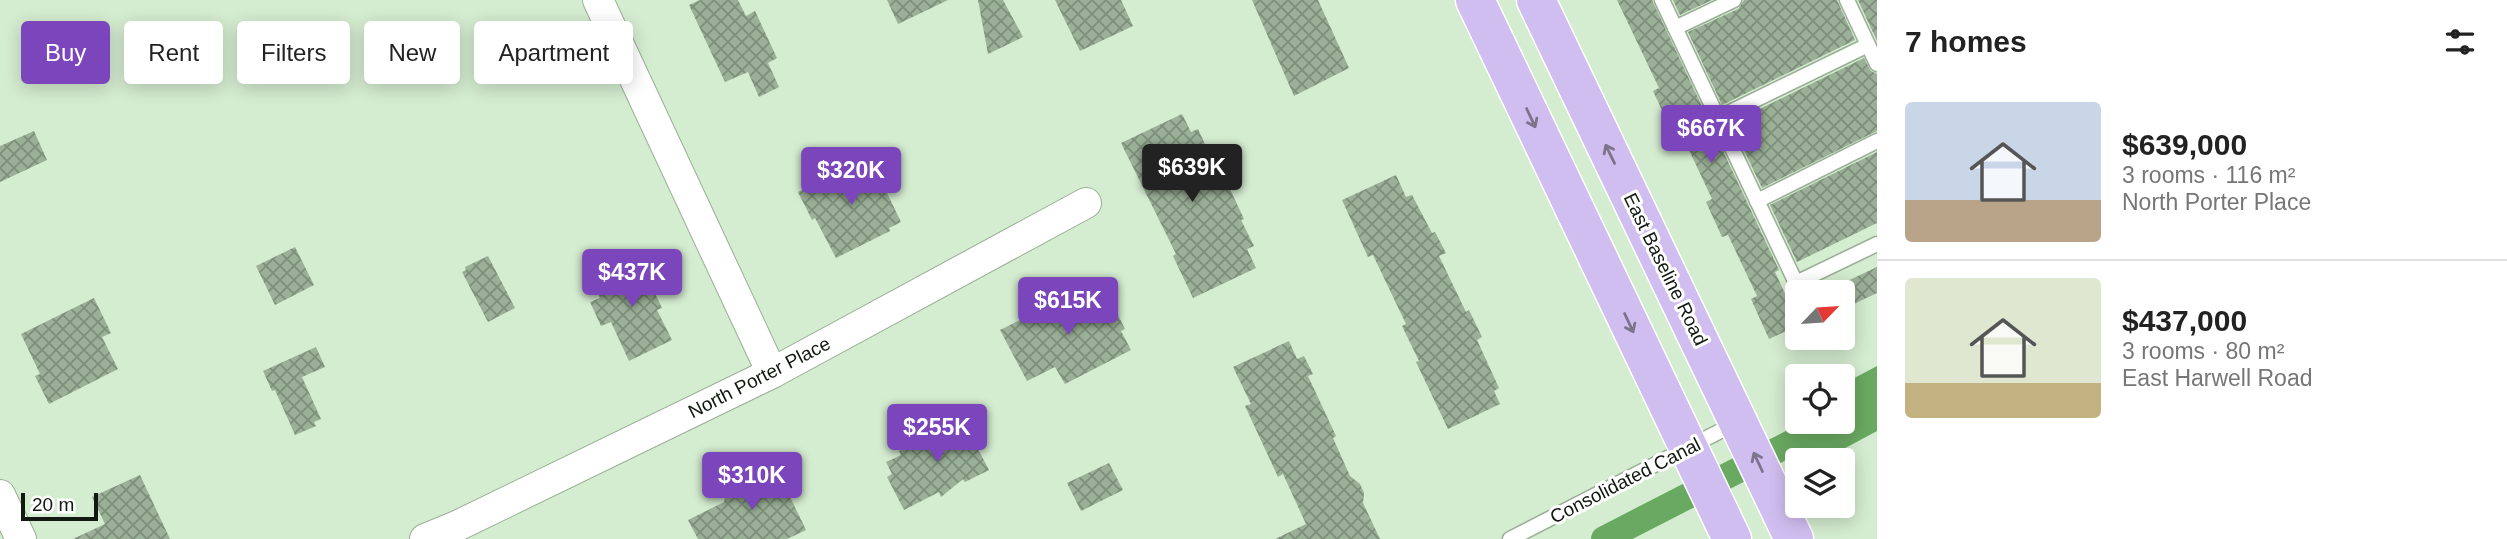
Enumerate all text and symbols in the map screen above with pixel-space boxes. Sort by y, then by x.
chip: Buy [21,21,110,84]
chip: Rent [124,21,223,84]
chip: Filters [237,21,350,84]
chip: New [364,21,460,84]
chip: Apartment [474,21,633,84]
icon: filters [2441,23,2479,61]
text: 7 homes [1905,25,2027,58]
pin: $667K [1662,106,1760,165]
one-way arrow [1524,107,1538,128]
text: $667K [1677,115,1745,141]
text: $639,000 [2122,128,2247,161]
icon: home [1961,130,2045,214]
pin: $639K [1143,144,1241,204]
one-way arrow [1603,144,1616,165]
pin: $320K [802,148,900,207]
text: $639K [1158,154,1226,180]
text: $320K [817,157,885,183]
text: 3 rooms · 116 m² [2122,162,2295,188]
text: North Porter Place [2122,189,2311,215]
street label: East Baseline Road [1620,190,1712,349]
pin: $437K [583,250,681,309]
text: $437K [598,259,666,285]
pin: $615K [1019,278,1117,337]
north arrow [1785,280,1855,350]
map controls [1785,280,1855,518]
text: $615K [1034,287,1102,313]
text: $437,000 [2122,304,2247,337]
icon: home [1961,306,2045,390]
one-way arrow [1622,312,1636,333]
street label: North Porter Place [685,333,834,422]
text: 3 rooms · 80 m² [2122,338,2284,364]
button: locate [1785,364,1855,434]
text: East Harwell Road [2122,365,2312,391]
pin: $255K [888,405,986,464]
text: $255K [903,414,971,440]
street label: Consolidated Canal [1547,433,1704,527]
button: layers [1785,448,1855,518]
pin: $310K [703,452,801,512]
one-way arrow [1751,452,1764,473]
text: $310K [718,462,786,488]
scale bar [21,490,98,522]
text: 20 m [32,494,74,515]

